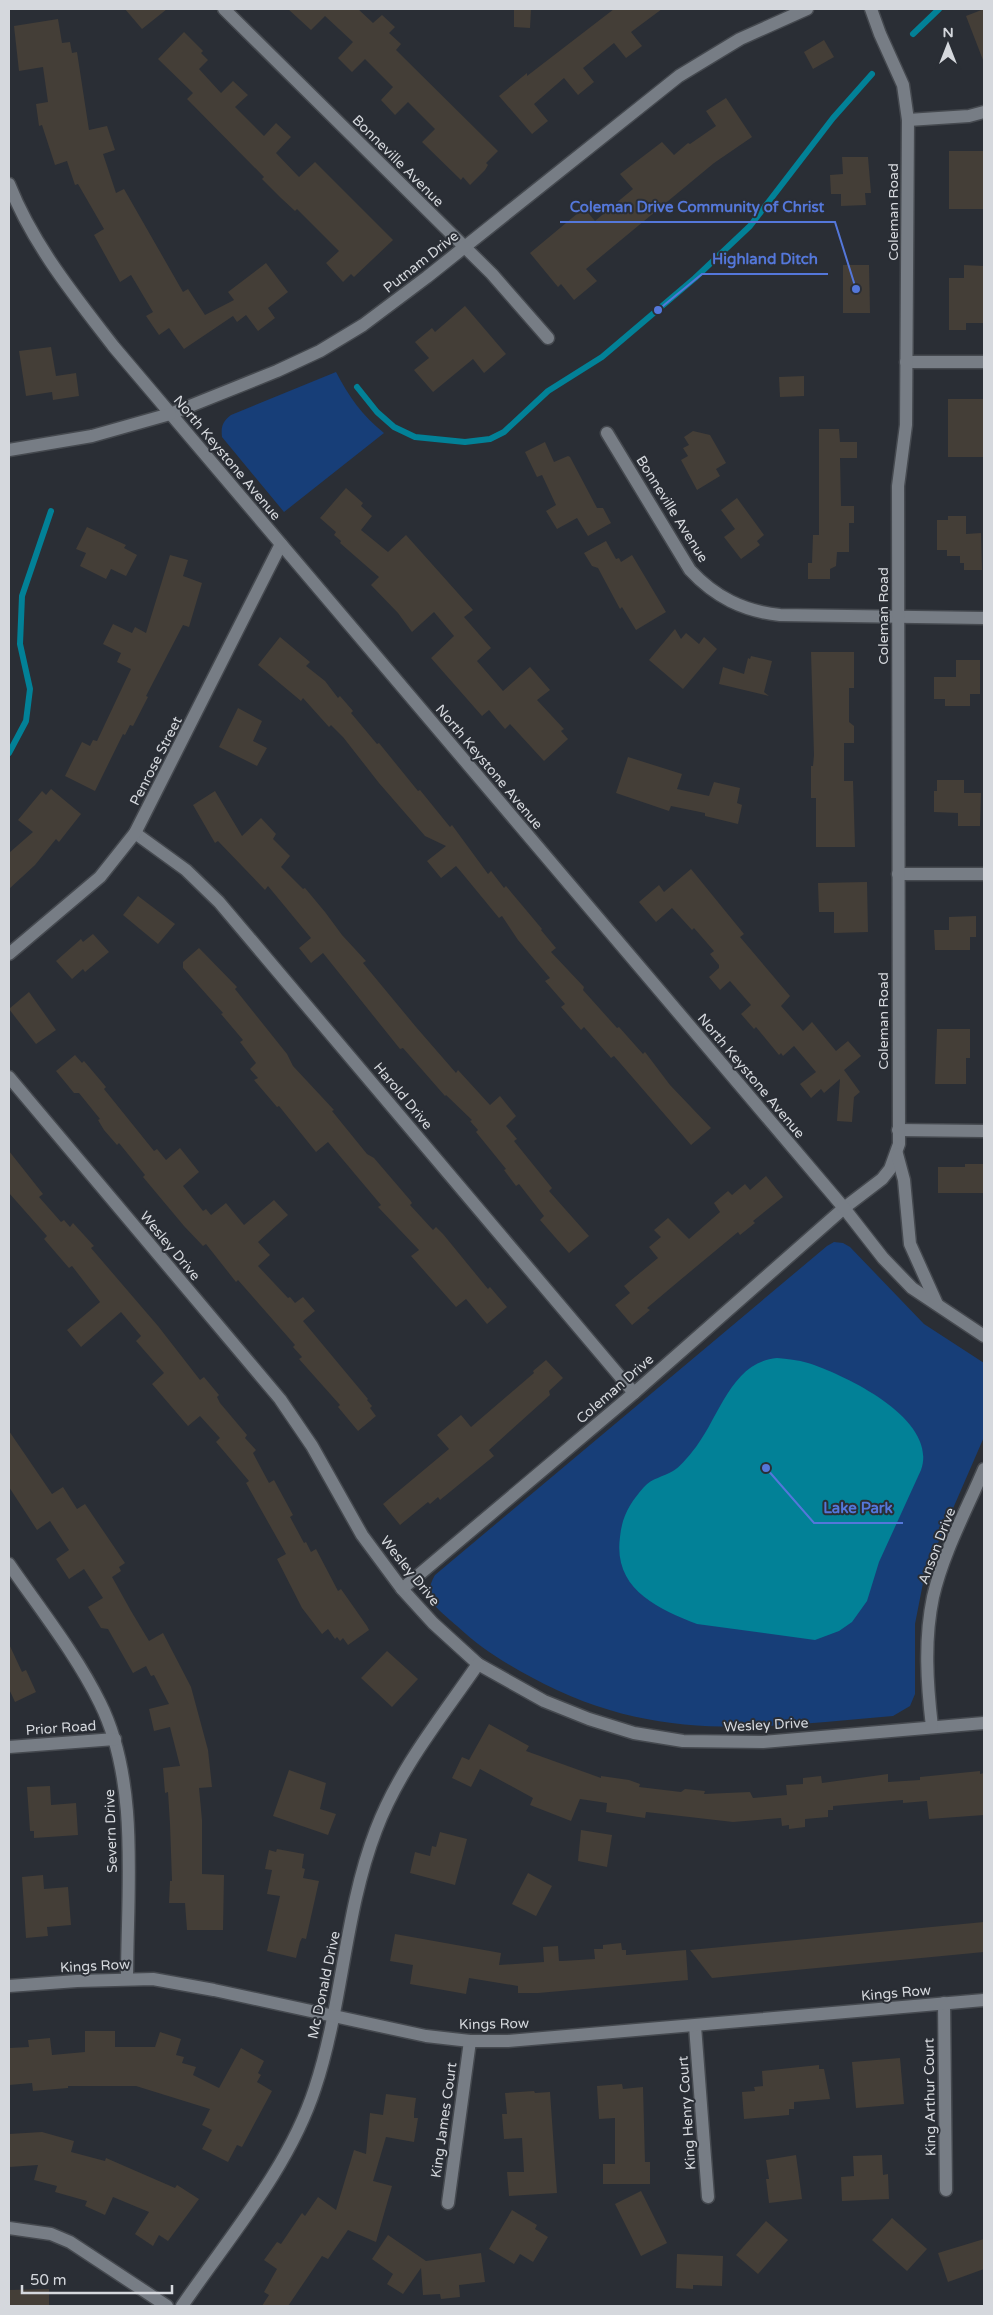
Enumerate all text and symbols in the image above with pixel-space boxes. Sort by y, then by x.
north arrow [923,20,973,70]
text: N [942,24,954,41]
street label: Bonneville Avenue [349,112,447,210]
street label: Coleman Road [885,163,902,261]
callout: Coleman Drive Community of Christ [560,192,835,222]
text: Coleman Drive Community of Christ [570,198,825,217]
street label: Putnam Drive [380,227,462,297]
callout: Highland Ditch [702,244,828,274]
text: Highland Ditch [712,250,818,269]
street label: North Keystone Avenue [170,392,284,524]
street label: Bonneville Avenue [632,453,712,566]
street label: Coleman Road [875,567,892,665]
street label: North Keystone Avenue [432,701,546,833]
street label: Penrose Street [126,713,186,808]
street label: Coleman Road [875,972,892,1070]
street label: North Keystone Avenue [694,1010,808,1142]
street label: Harold Drive [370,1059,436,1133]
street label: Wesley Drive [136,1208,204,1284]
street label: Coleman Drive [573,1351,657,1427]
callout: Lake Park [814,1493,903,1523]
text: Lake Park [823,1499,893,1517]
street label: Anson Drive [915,1505,959,1587]
street label: Wesley Drive [377,1533,443,1609]
street label: Wesley Drive [723,1714,809,1736]
street label: Prior Road [25,1717,97,1739]
street label: Severn Drive [101,1789,121,1873]
street label: Mc Donald Drive [304,1929,344,2041]
street label: Kings Row [60,1956,130,1976]
street label: Kings Row [860,1981,932,2005]
street label: Kings Row [459,2015,529,2033]
street label: King Arthur Court [920,2037,940,2156]
street label: King Henry Court [674,2055,699,2171]
street label: King James Court [427,2060,461,2179]
scale bar [22,2262,172,2294]
text: 50 m [30,2271,67,2289]

